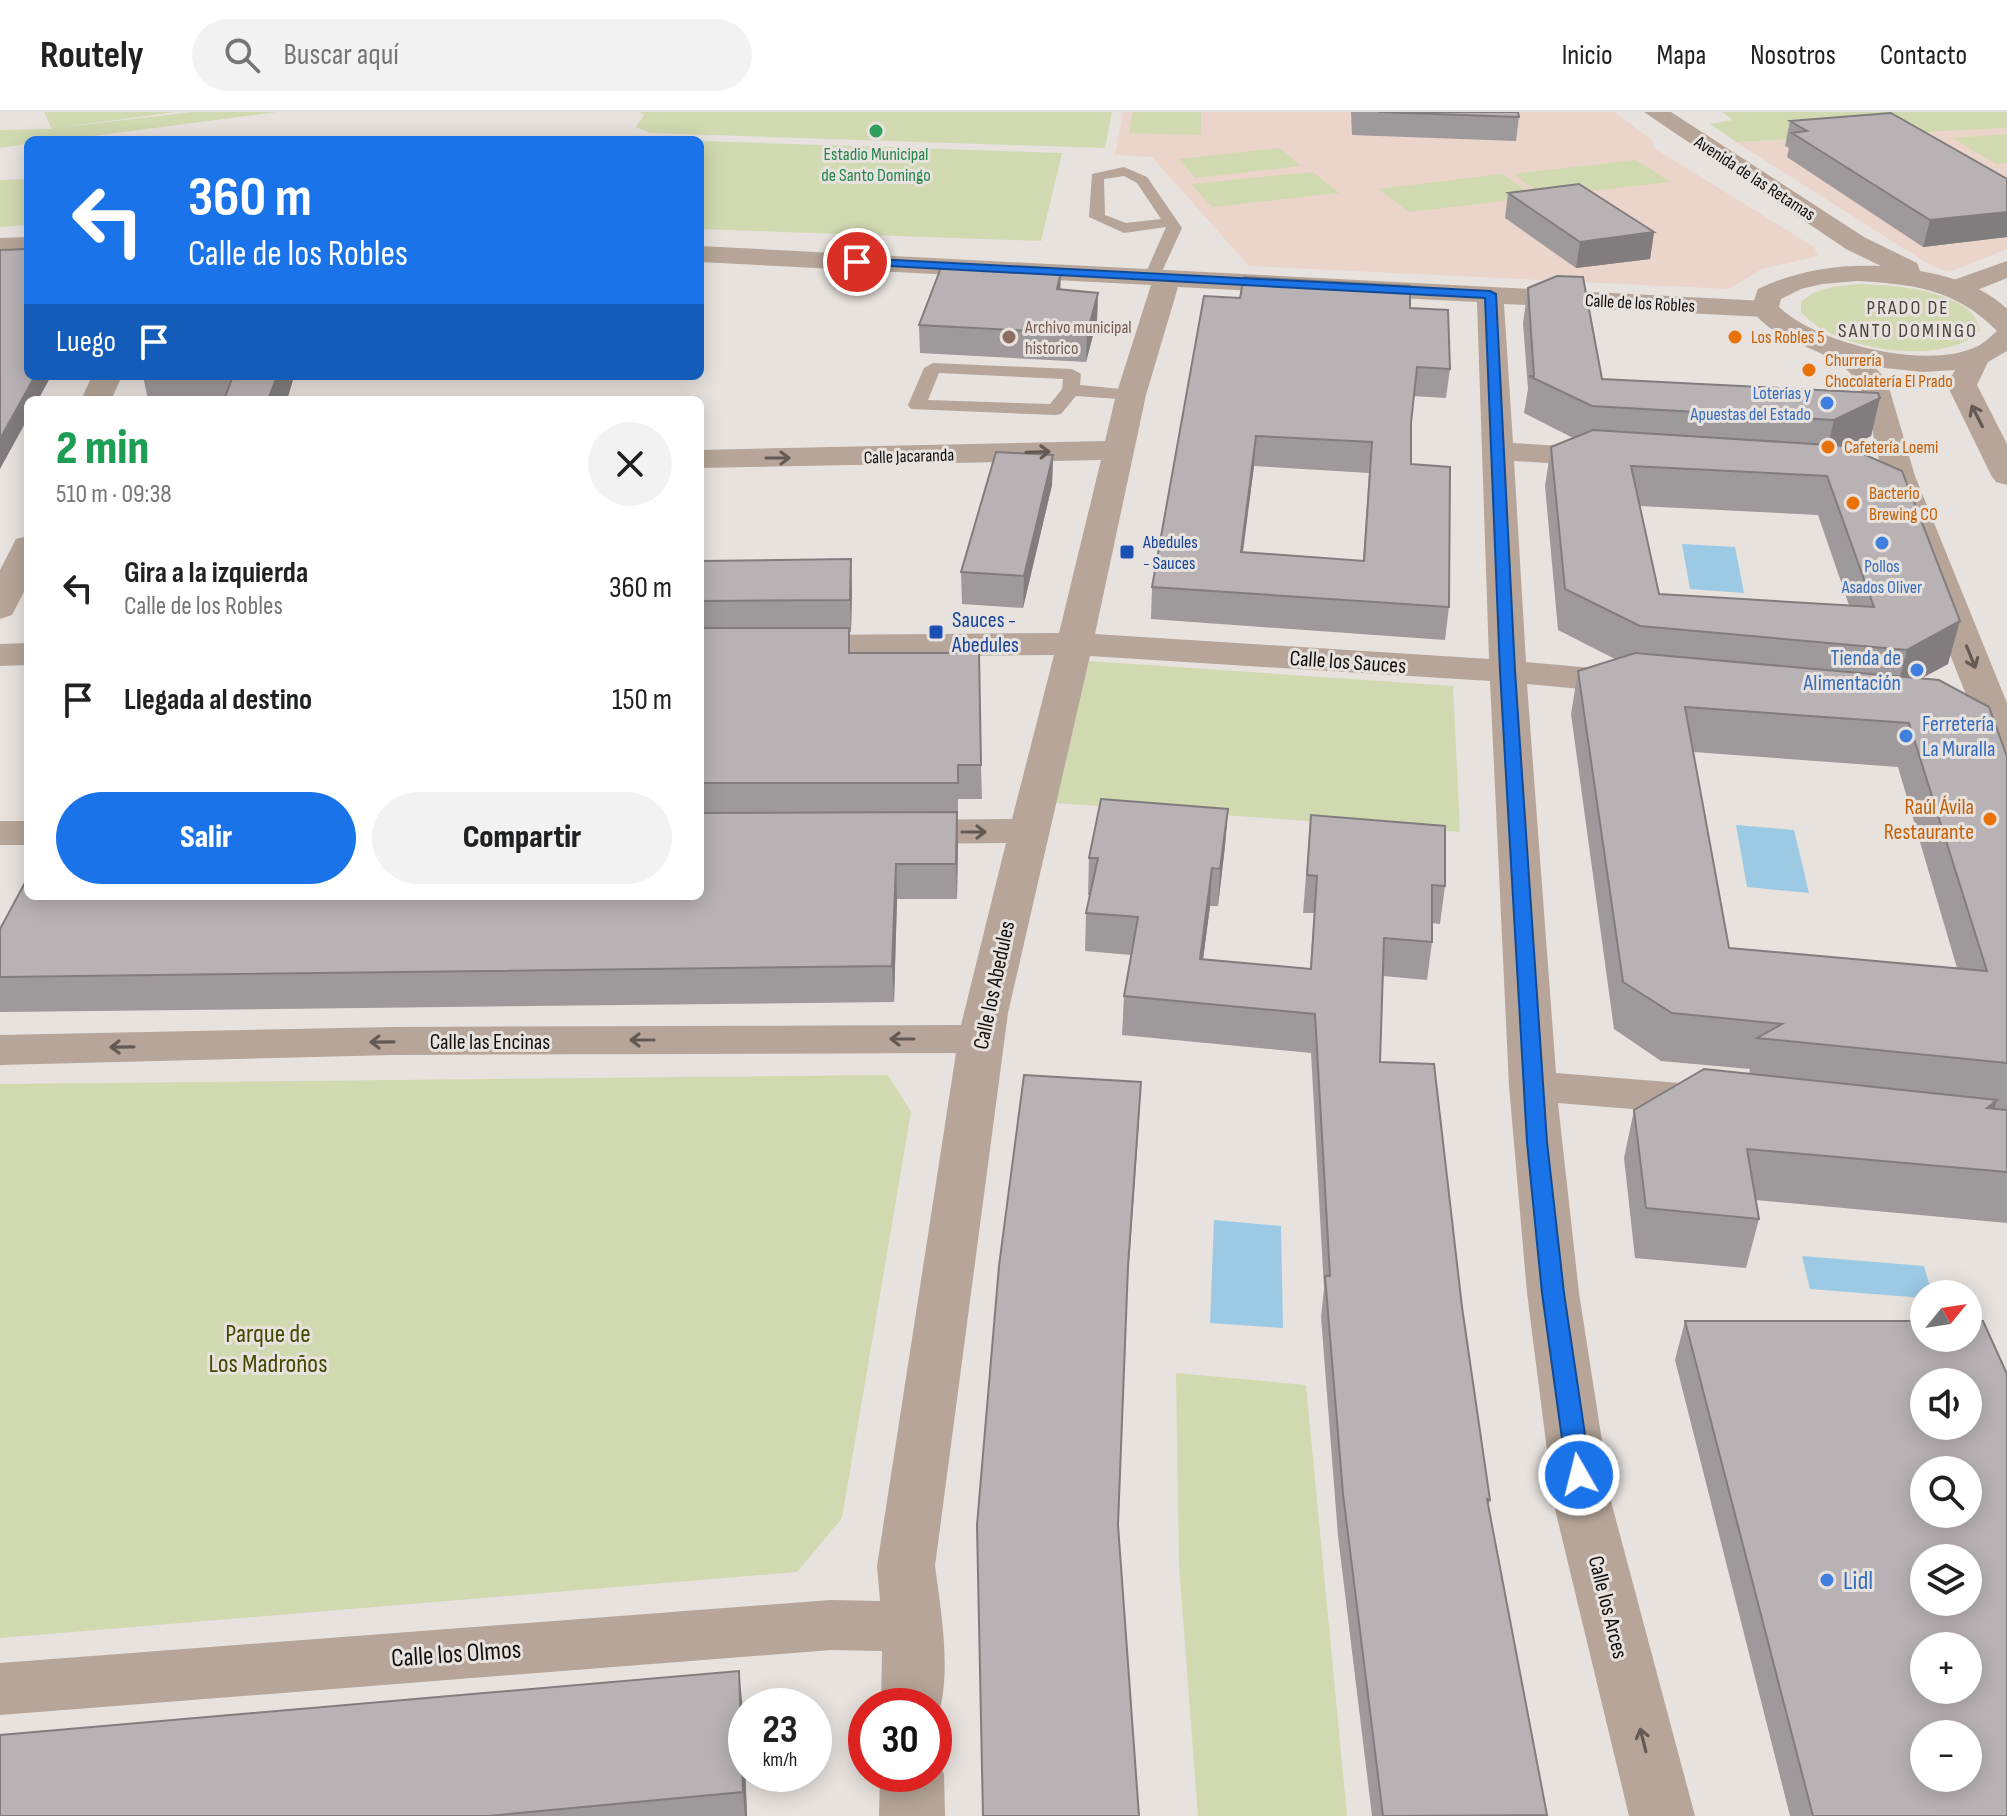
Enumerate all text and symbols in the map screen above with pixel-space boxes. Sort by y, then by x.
search box [192,19,752,91]
text: Routely [40,33,144,78]
icon: search [220,33,264,77]
text: Buscar aquí [284,37,399,73]
text: Inicio [1562,39,1613,72]
text: Mapa [1657,39,1706,72]
text: Nosotros [1750,39,1836,72]
text: Contacto [1880,39,1967,72]
marker: Estadio Municipal de Santo Domingo [867,122,885,140]
street label: Avenida de las Retamas [1690,131,1819,225]
place label: Estadio Municipal de Santo Domingo [821,144,931,186]
text: 360 m [188,165,312,232]
icon: left [56,168,160,272]
pin [823,228,891,296]
text: Calle de los Robles [188,233,408,276]
icon: arrive [835,240,879,284]
street label: Calle de los Robles [1585,290,1695,317]
district label: PRADO DE SANTO DOMINGO [1838,296,1978,343]
place label: Archivo municipal historico [1024,317,1132,359]
icon: arrive [132,320,176,364]
text: Luego [56,324,116,360]
place label: Los Robles 5 [1751,327,1824,348]
marker: Archivo municipal historico [1000,328,1018,346]
marker: Los Robles 5 [1726,328,1744,346]
place label: Churrería Chocolatería El Prado [1825,350,1953,392]
marker: Churrería Chocolatería El Prado [1800,361,1818,379]
place label: Loterías y Apuestas del Estado [1689,383,1811,425]
marker: Loterías y Apuestas del Estado [1818,394,1836,412]
one-way arrow [1969,404,1985,428]
text: 2 min [56,420,149,477]
button: close [588,422,672,506]
place label: Cafetería Loemi [1844,437,1938,458]
marker: Cafetería Loemi [1819,438,1837,456]
street label: Calle Jacaranda [863,444,955,469]
one-way arrow [1024,444,1051,460]
one-way arrow [764,450,791,466]
text: 510 m · 09:38 [56,479,172,510]
place label: Bacterio Brewing CO [1869,483,1938,525]
marker: Bacterio Brewing CO [1844,494,1862,512]
place label: Abedules - Sauces [1142,532,1198,574]
marker: Pollos Asados Oliver [1873,534,1891,552]
marker: Abedules - Sauces [1118,543,1136,561]
text: Gira a la izquierda [124,555,308,591]
place label: Pollos Asados Oliver [1841,556,1922,598]
icon: left [56,566,100,610]
text: 360 m [609,570,672,606]
text: Calle de los Robles [124,591,283,622]
place label: Sauces - Abedules [951,607,1019,659]
marker: Sauces - Abedules [927,623,945,641]
one-way arrow [1964,644,1979,668]
street label: Calle los Sauces [1289,645,1407,680]
place label: Tienda de Alimentación [1803,645,1901,697]
marker: Tienda de Alimentación [1908,661,1926,679]
icon: arrive [56,678,100,722]
text: Llegada al destino [124,682,312,718]
text: 150 m [612,682,672,718]
place label: Ferretería La Muralla [1922,711,1995,763]
marker: Ferretería La Muralla [1897,727,1915,745]
button: Salir [56,792,356,884]
button: Compartir [372,792,672,884]
place label: Raúl Ávila Restaurante [1884,794,1974,846]
marker: Raúl Ávila Restaurante [1981,810,1999,828]
one-way arrow [960,824,987,840]
street label: Calle los Abedules [968,918,1021,1052]
street label: Calle las Encinas [430,1029,550,1056]
one-way arrow [889,1031,916,1047]
one-way arrow [629,1032,656,1048]
one-way arrow [369,1034,396,1049]
one-way arrow [109,1039,136,1055]
north arrow [1910,1280,1982,1352]
map controls [1910,1280,1982,1792]
park label: Parque de Los Madroños [209,1319,327,1380]
button: sound [1910,1368,1982,1440]
position arrow [1537,1433,1621,1517]
button: search [1910,1456,1982,1528]
button: layers [1910,1544,1982,1616]
street label: Calle los Arces [1582,1553,1633,1662]
place label: Lidl [1843,1566,1873,1597]
marker: Lidl [1818,1571,1836,1589]
button: + [1910,1632,1982,1704]
street label: Calle los Olmos [390,1634,522,1674]
speed limit sign: 30 [848,1688,952,1792]
text: 23 [762,1706,798,1754]
button: − [1910,1720,1982,1792]
one-way arrow [1634,1728,1649,1754]
text: km/h [763,1748,797,1772]

